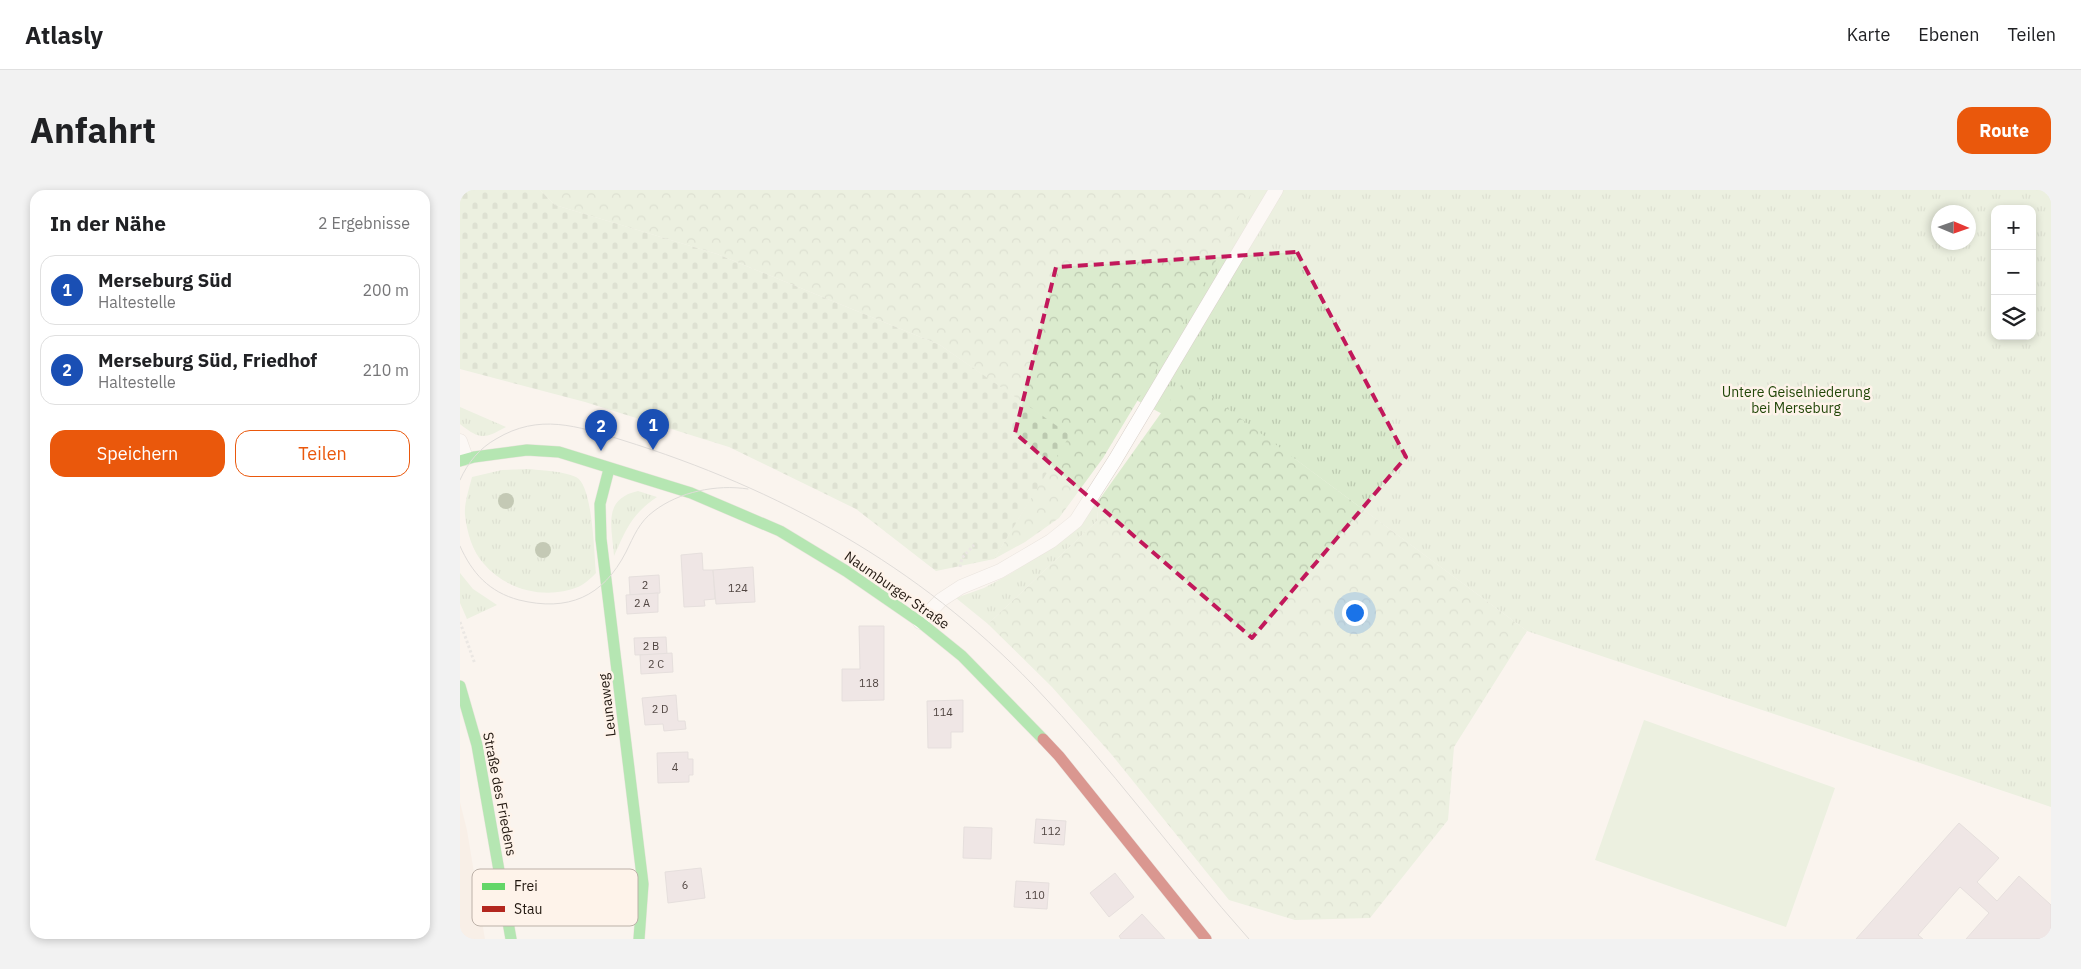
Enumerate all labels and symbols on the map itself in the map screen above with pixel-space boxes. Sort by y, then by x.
north arrow [1931,205,1976,250]
park label: Untere Geiselniederung bei Merseburg [1722,383,1871,417]
pin: 1 [637,409,669,450]
pin: 2 [585,410,617,451]
street label: Naumburger Straße [841,547,953,633]
house number: 2 [642,578,648,592]
house number: 124 [728,581,748,595]
house number: 2 A [634,596,650,610]
your location [1342,600,1368,626]
house number: 2 B [643,639,659,653]
house number: 2 C [648,657,664,671]
street label: Leunaweg [594,672,620,738]
house number: 118 [859,676,879,690]
house number: 2 D [652,702,668,716]
house number: 114 [933,705,953,719]
street label: Straße des Friedens [479,730,521,858]
house number: 4 [672,760,679,774]
house number: 112 [1041,824,1061,838]
legend [472,869,638,926]
text: Frei [514,877,538,895]
house number: 6 [682,878,688,892]
house number: 110 [1025,888,1045,902]
text: Stau [514,900,542,918]

